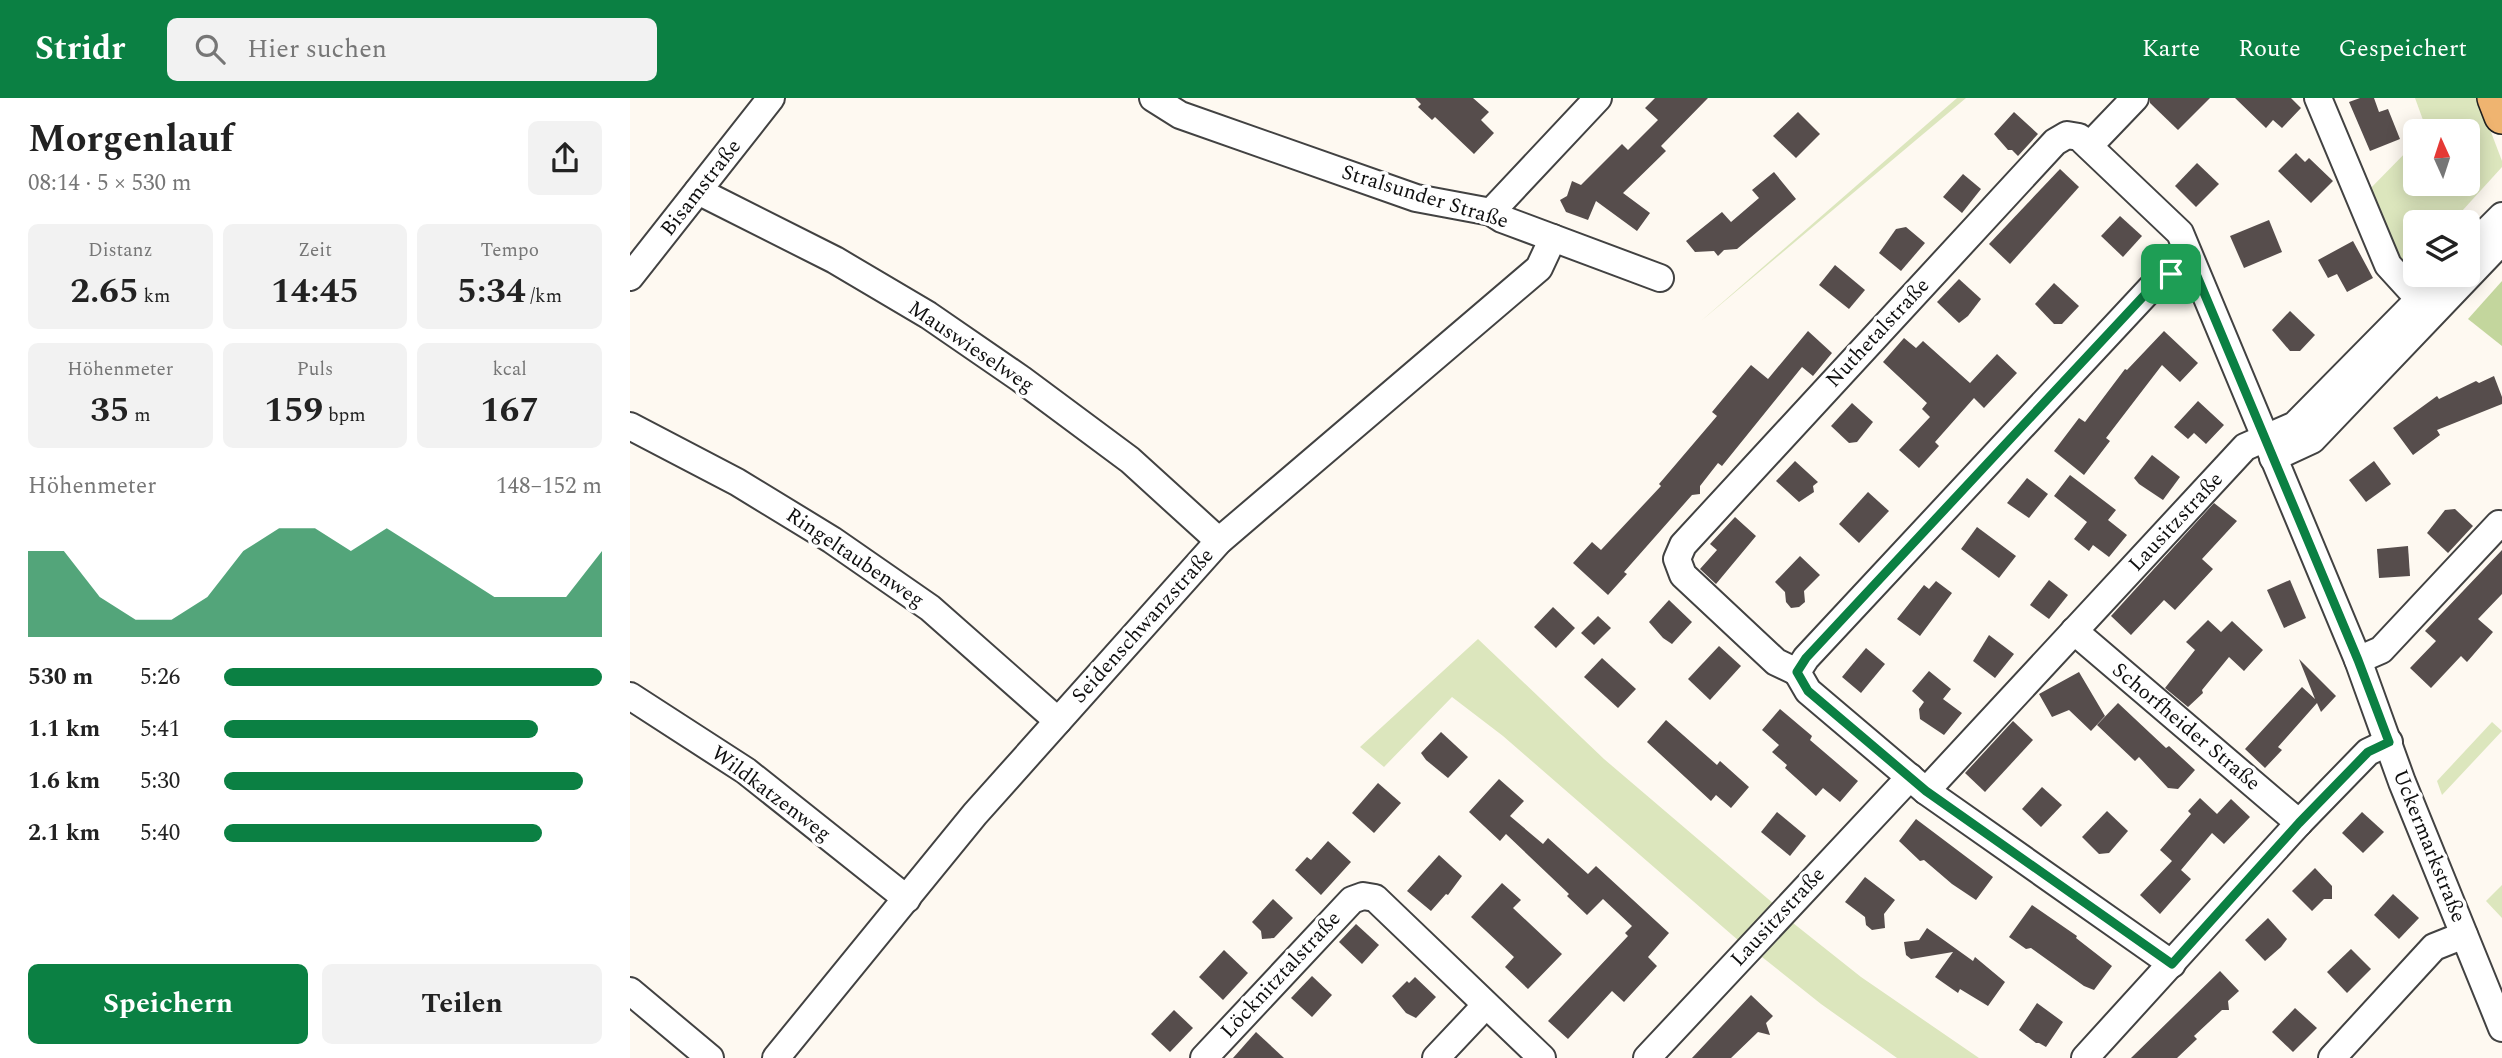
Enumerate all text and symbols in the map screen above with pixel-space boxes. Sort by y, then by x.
search box [167,18,657,81]
text: Stridr [35,24,125,74]
text: Hier suchen [247,29,387,69]
icon: search [191,30,229,68]
text: Karte [2142,31,2200,67]
text: Route [2238,31,2301,67]
text: Gespeichert [2339,31,2467,67]
text: Morgenlauf [28,111,234,169]
north arrow [2403,119,2480,196]
map controls [2403,119,2480,287]
button: share [528,121,602,195]
street label: Bisamstraße [653,132,749,244]
street label: Stralsunder Straße [1338,156,1512,238]
text: 08:14 · 5 × 530 m [28,166,192,201]
button: layers [2403,210,2480,287]
text: Distanz [88,236,153,265]
text: Zeit [298,236,332,265]
text: Tempo [480,236,539,265]
pin [2141,244,2201,304]
icon: arrive [2152,255,2190,293]
text: 2.65 [70,265,139,318]
text: 14:45 [271,265,359,318]
text: 5:34 [457,265,526,318]
street label: Nuthetalstraße [1818,271,1938,395]
text: km [139,282,170,311]
text: /km [526,282,562,311]
street label: Mauswieselweg [901,293,1041,401]
text: Höhenmeter [67,355,173,384]
text: Puls [297,355,333,384]
text: kcal [493,355,527,384]
text: 35 [90,384,129,437]
text: 159 [264,384,323,437]
text: 167 [480,384,539,437]
text: m [129,401,151,430]
text: bpm [323,401,366,430]
street label: Lausitzstraße [2121,465,2231,579]
text: Höhenmeter [28,469,156,504]
text: 148–152 m [496,469,602,504]
street label: Ringeltaubenweg [779,500,931,616]
street label: Seidenschwanzstraße [1064,541,1222,711]
street label: Schorfheider Straße [2104,655,2268,799]
text: 530 m [28,660,93,695]
text: 5:26 [140,660,180,695]
text: 1.1 km [28,712,100,747]
text: 5:41 [140,712,180,747]
street label: Wildkatzenweg [704,738,838,850]
text: 1.6 km [28,764,100,799]
text: 5:30 [140,764,180,799]
street label: Uckermarkstraße [2384,765,2474,927]
text: 2.1 km [28,816,100,851]
text: 5:40 [140,816,180,851]
street label: Lausitzstraße [1723,860,1833,974]
street label: Löcknitztalstraße [1213,904,1349,1046]
button: Speichern [28,964,308,1044]
button: Teilen [322,964,602,1044]

